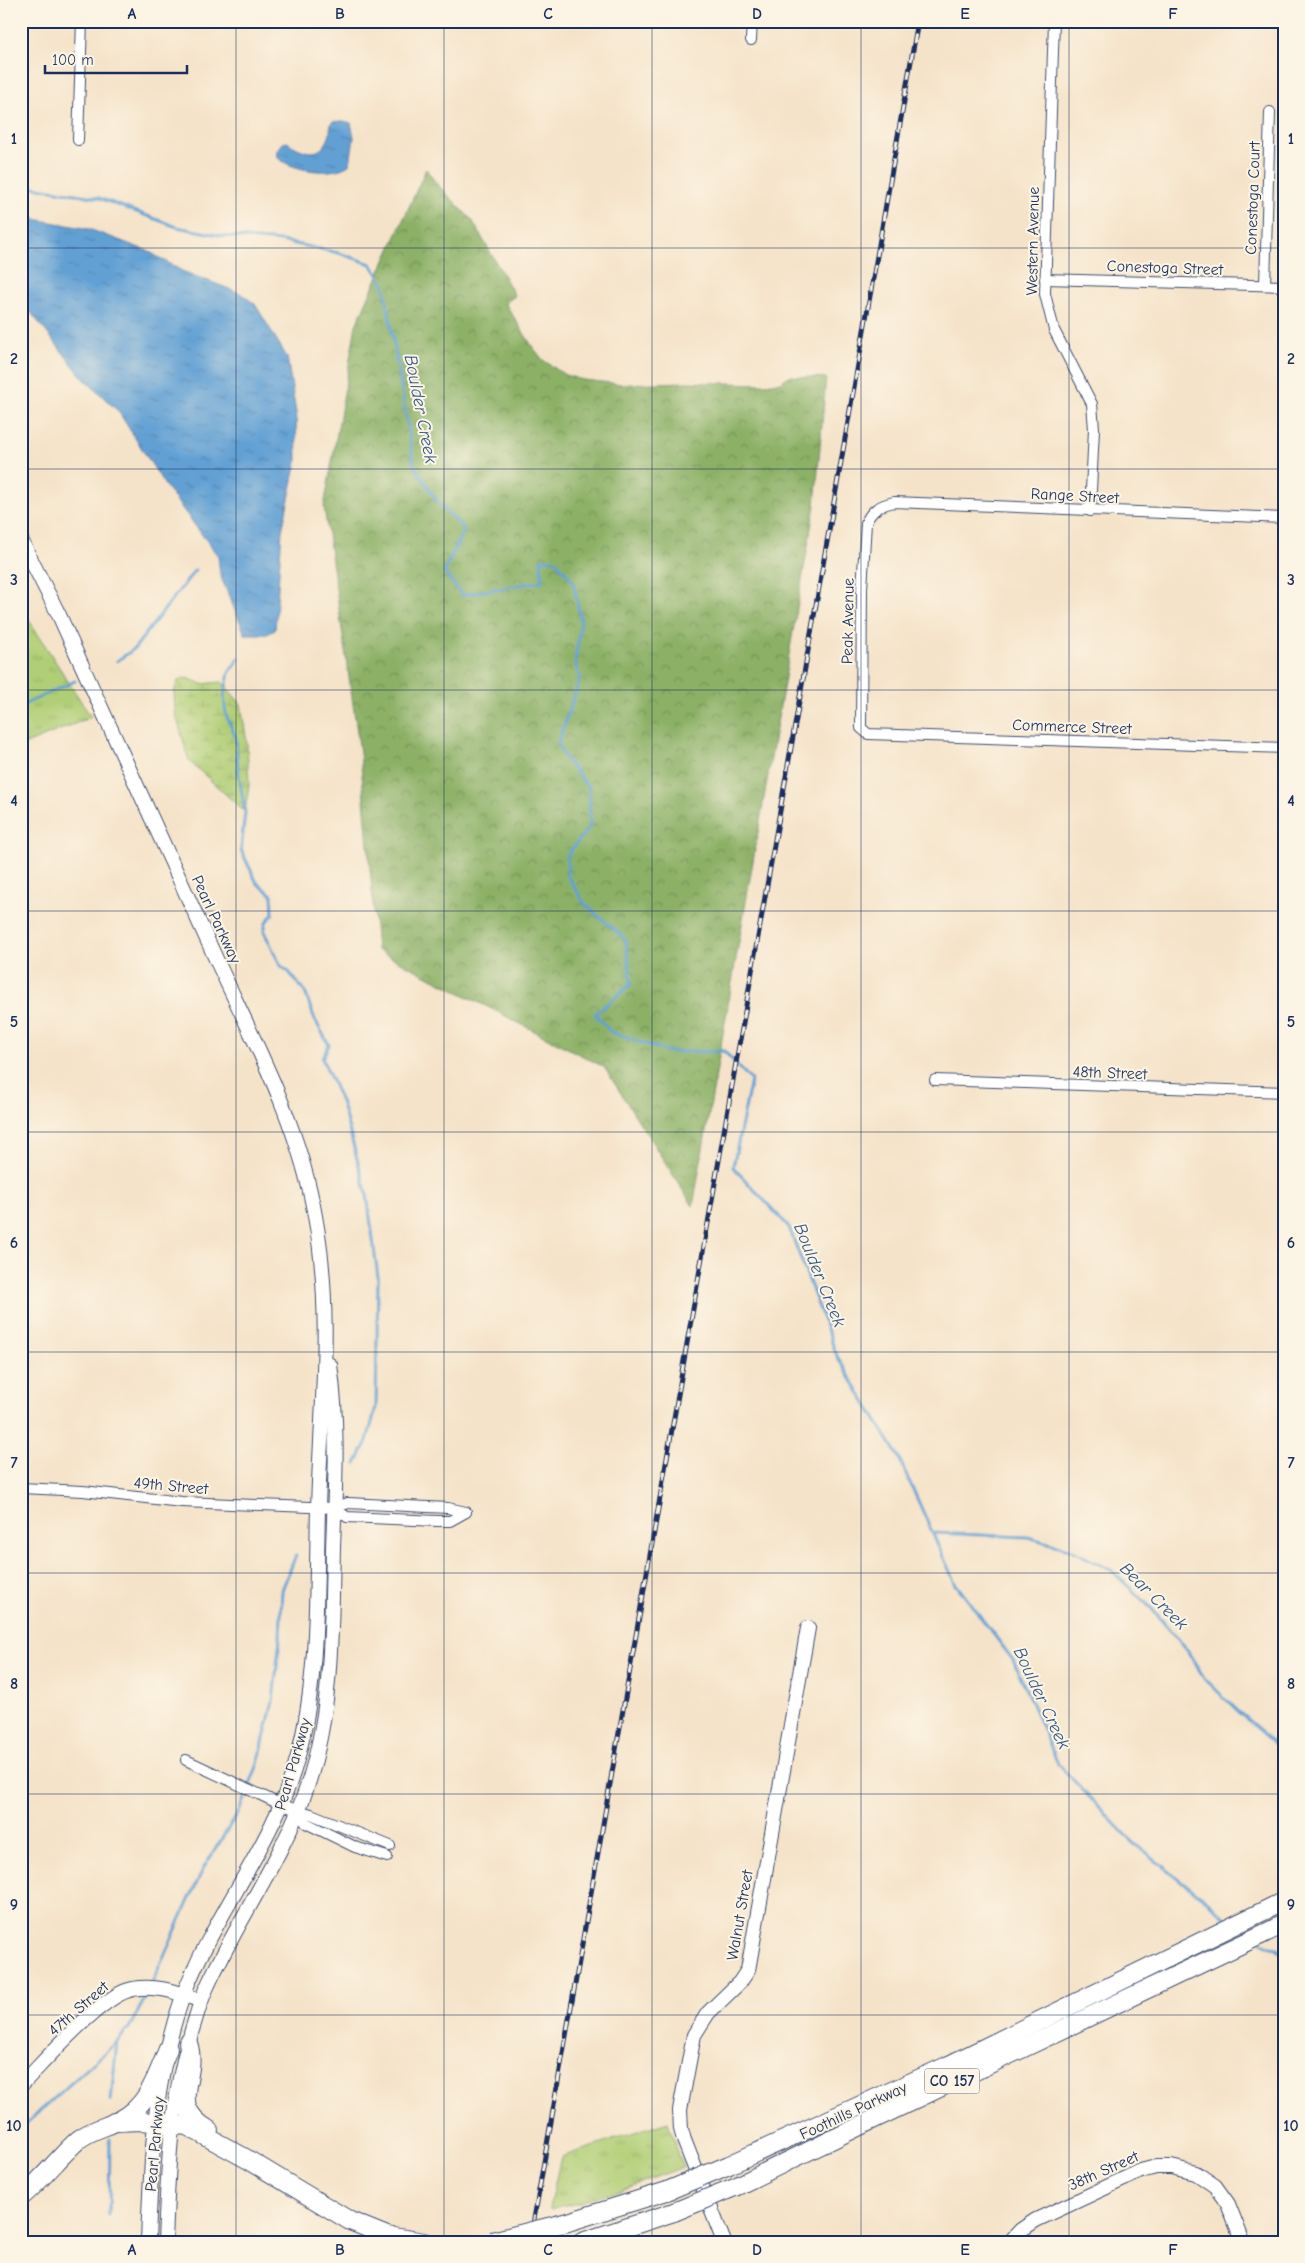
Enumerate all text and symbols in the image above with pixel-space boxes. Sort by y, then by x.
text: A [128,5,137,23]
text: B [335,5,345,23]
text: C [543,5,553,23]
text: D [752,5,762,23]
text: E [960,5,970,23]
text: F [1168,5,1178,23]
scale bar [45,42,188,74]
text: 100 m [52,51,94,69]
text: 1 [11,130,17,148]
text: 1 [1288,130,1294,148]
street label: Conestoga Court [1242,140,1264,255]
street label: Western Avenue [1023,186,1043,296]
street label: Conestoga Street [1106,257,1224,279]
text: 2 [10,350,18,368]
text: 2 [1287,350,1295,368]
water label: Boulder Creek [400,353,441,466]
street label: Range Street [1030,485,1120,507]
text: 3 [10,571,18,589]
text: 3 [1287,571,1295,589]
street label: Peak Avenue [838,578,858,664]
street label: Commerce Street [1012,716,1133,738]
text: 4 [10,792,18,810]
text: 4 [1287,792,1295,810]
street label: Pearl Parkway [188,873,245,967]
text: 5 [10,1013,18,1031]
text: 5 [1287,1013,1295,1031]
street label: 48th Street [1072,1063,1148,1083]
water label: Boulder Creek [789,1220,850,1331]
text: 6 [10,1234,18,1252]
text: 6 [1287,1234,1295,1252]
text: 7 [10,1454,18,1472]
text: 7 [1287,1454,1295,1472]
street label: 49th Street [133,1474,209,1498]
water label: Bear Creek [1115,1558,1192,1635]
water label: Boulder Creek [1009,1644,1074,1753]
text: 8 [10,1675,18,1693]
text: 8 [1287,1675,1295,1693]
street label: Pearl Parkway [271,1715,315,1812]
street label: Walnut Street [723,1868,757,1962]
text: 9 [10,1896,18,1914]
text: 9 [1287,1896,1295,1914]
street label: 47th Street [45,1977,113,2040]
road number: CO 157 [924,2068,980,2094]
street label: Foothills Parkway [797,2078,911,2144]
street label: Pearl Parkway [142,2095,168,2192]
text: 10 [6,2117,22,2135]
text: 10 [1283,2117,1299,2135]
street label: 38th Street [1066,2147,1142,2194]
text: A [128,2241,137,2259]
text: B [335,2241,345,2259]
text: C [543,2241,553,2259]
text: D [752,2241,762,2259]
text: E [960,2241,970,2259]
text: F [1168,2241,1178,2259]

